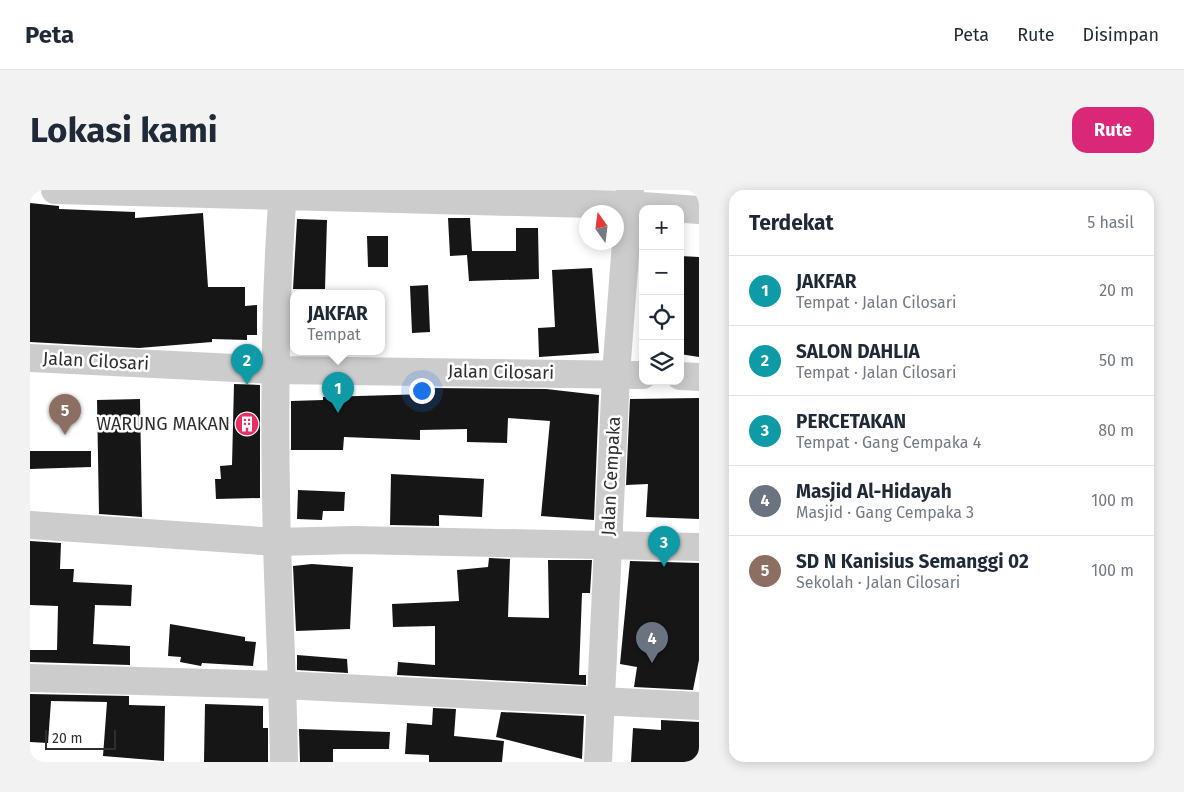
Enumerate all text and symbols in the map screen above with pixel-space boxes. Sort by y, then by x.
text: Peta [25,21,74,49]
text: Peta [953,24,989,46]
text: Rute [1017,24,1055,46]
text: Disimpan [1083,24,1159,46]
button: Rute [1072,107,1154,153]
text: Lokasi kami [30,109,218,151]
north arrow [579,205,624,250]
map controls [639,205,684,385]
button: + [639,205,684,250]
text: Terdekat [749,210,834,236]
text: 5 hasil [1087,213,1134,232]
button: − [639,250,684,295]
text: JAKFAR [796,270,857,293]
text: 1 [761,281,769,300]
text: 20 m [1099,281,1134,300]
popup [290,290,385,355]
text: Tempat · Jalan Cilosari [796,293,956,312]
button: locate [639,295,684,340]
text: JAKFAR [307,302,368,325]
text: Tempat [307,325,361,344]
button: layers [639,340,684,385]
text: SALON DAHLIA [796,340,920,363]
pin: 2 [231,344,263,385]
street label: Jalan Cilosari [42,347,150,375]
text: 2 [761,351,769,370]
text: 50 m [1099,351,1134,370]
street label: Jalan Cilosari [448,360,554,384]
text: Tempat · Jalan Cilosari [796,363,956,382]
pin: 1 [322,372,354,413]
your location [409,378,435,404]
pin: 5 [49,394,81,435]
text: PERCETAKAN [796,410,906,433]
building icon: WARUNG MAKAN [234,411,260,437]
place label: WARUNG MAKAN [96,413,230,435]
street label: Jalan Cempaka [597,416,625,536]
text: 3 [761,421,769,440]
text: 80 m [1098,421,1134,440]
text: Tempat · Gang Cempaka 4 [796,433,981,452]
text: Masjid Al-Hidayah [796,480,952,503]
text: 4 [760,491,770,510]
text: 100 m [1091,491,1134,510]
text: Masjid · Gang Cempaka 3 [796,503,974,522]
pin: 3 [648,526,680,567]
text: SD N Kanisius Semanggi 02 [796,550,1029,573]
text: 5 [761,561,769,580]
text: 100 m [1091,561,1134,580]
text: Sekolah · Jalan Cilosari [796,573,960,592]
pin: 4 [636,622,668,663]
scale bar [45,727,116,750]
text: 20 m [52,730,82,747]

